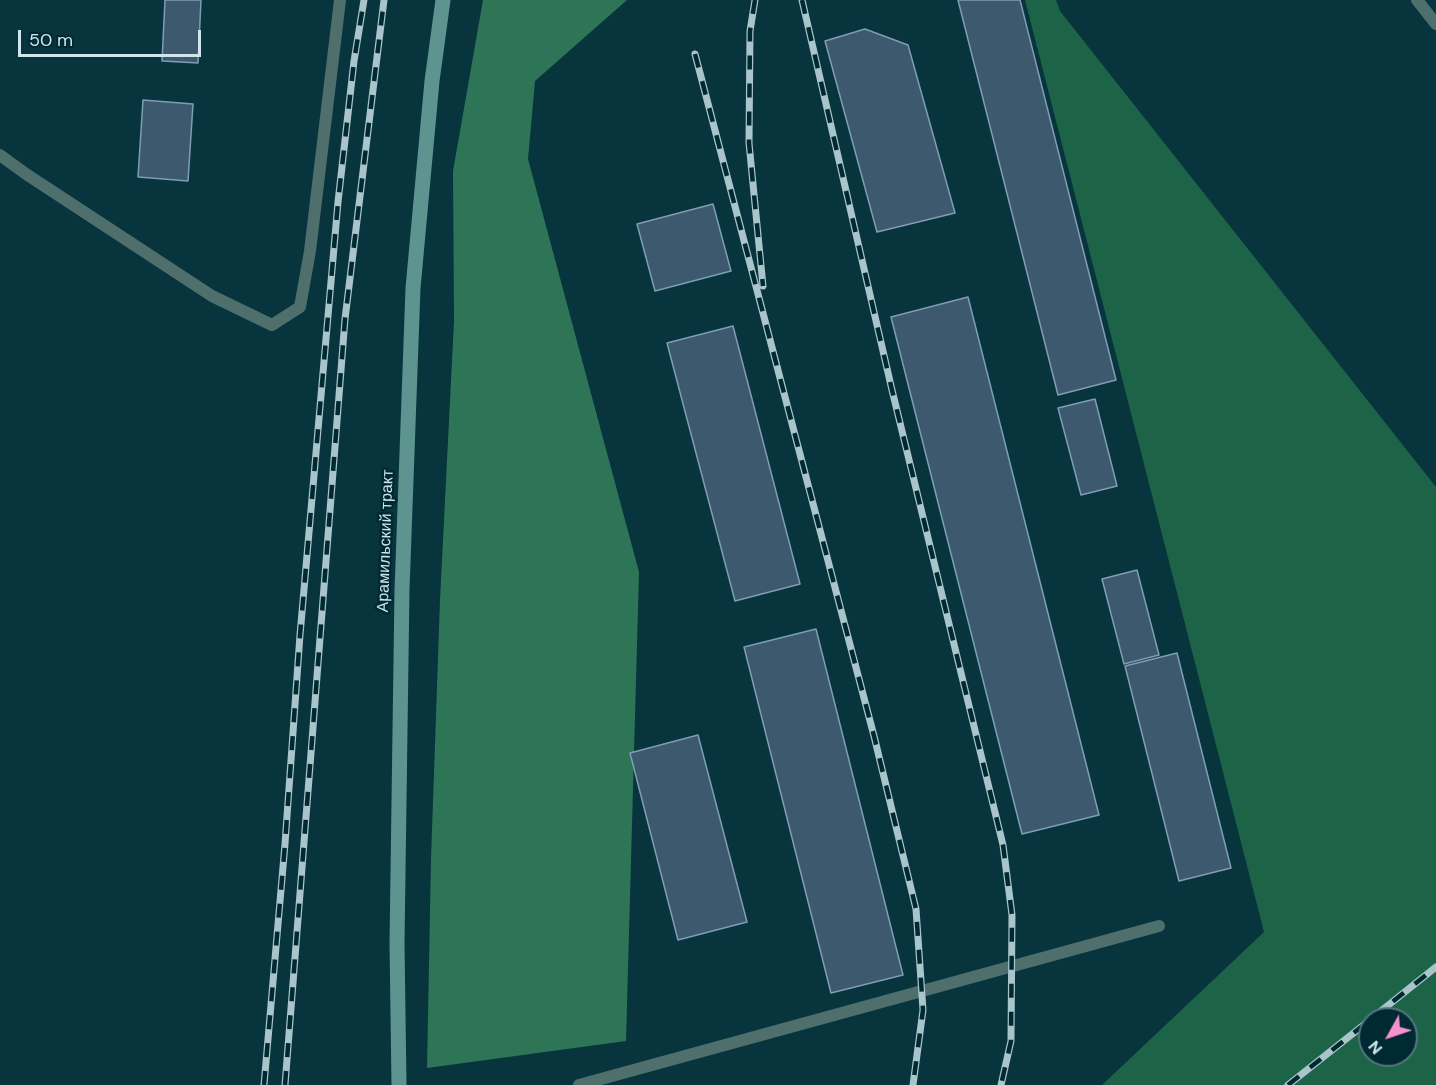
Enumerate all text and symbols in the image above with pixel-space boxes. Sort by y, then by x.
scale bar [21,18,204,56]
text: 50 m [29,28,73,52]
street label: Арамильский тракт [374,469,398,613]
north arrow [1358,1007,1418,1067]
text: N [1364,1036,1387,1059]

